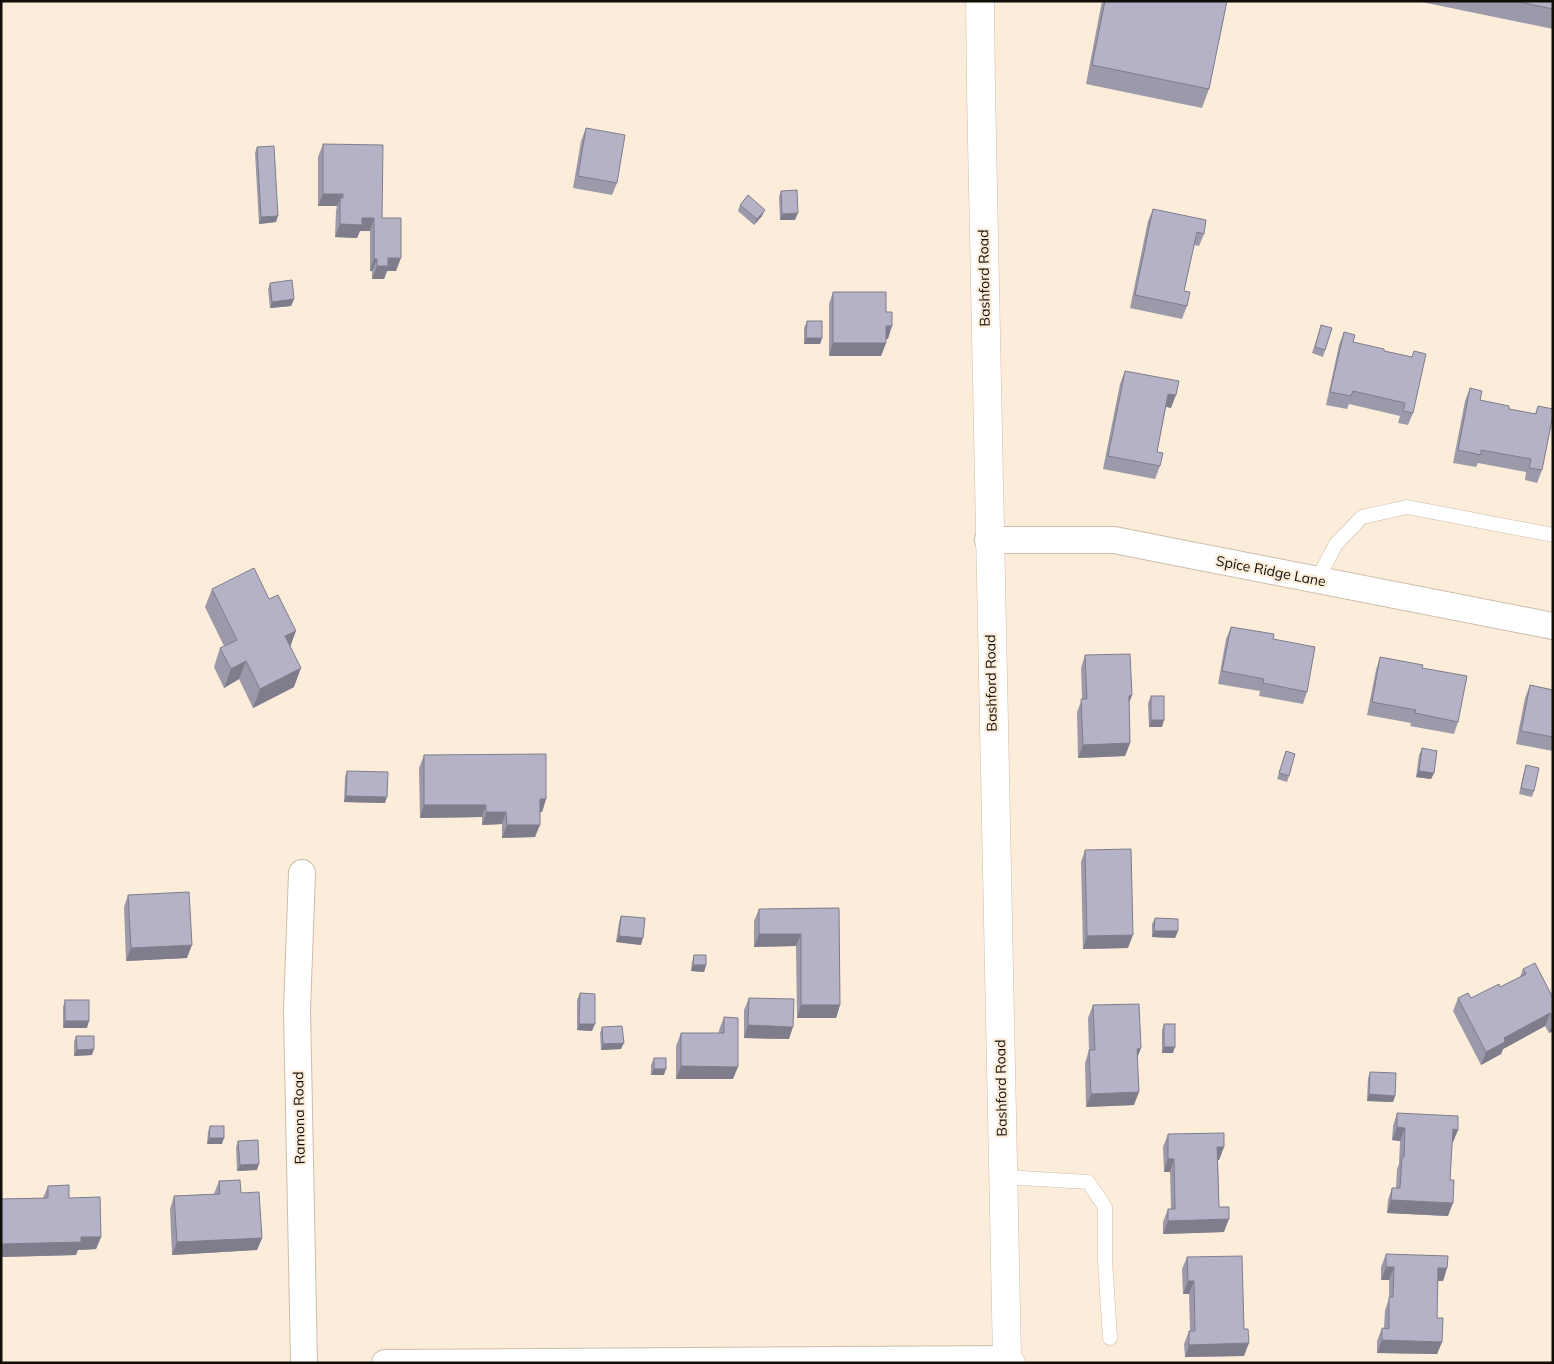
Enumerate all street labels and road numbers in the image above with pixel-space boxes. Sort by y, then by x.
street label: Bashford Road [974,229,994,327]
street label: Spice Ridge Lane [1215,552,1327,590]
street label: Bashford Road [981,634,1001,732]
street label: Bashford Road [991,1039,1011,1137]
street label: Ramona Road [289,1071,309,1165]

